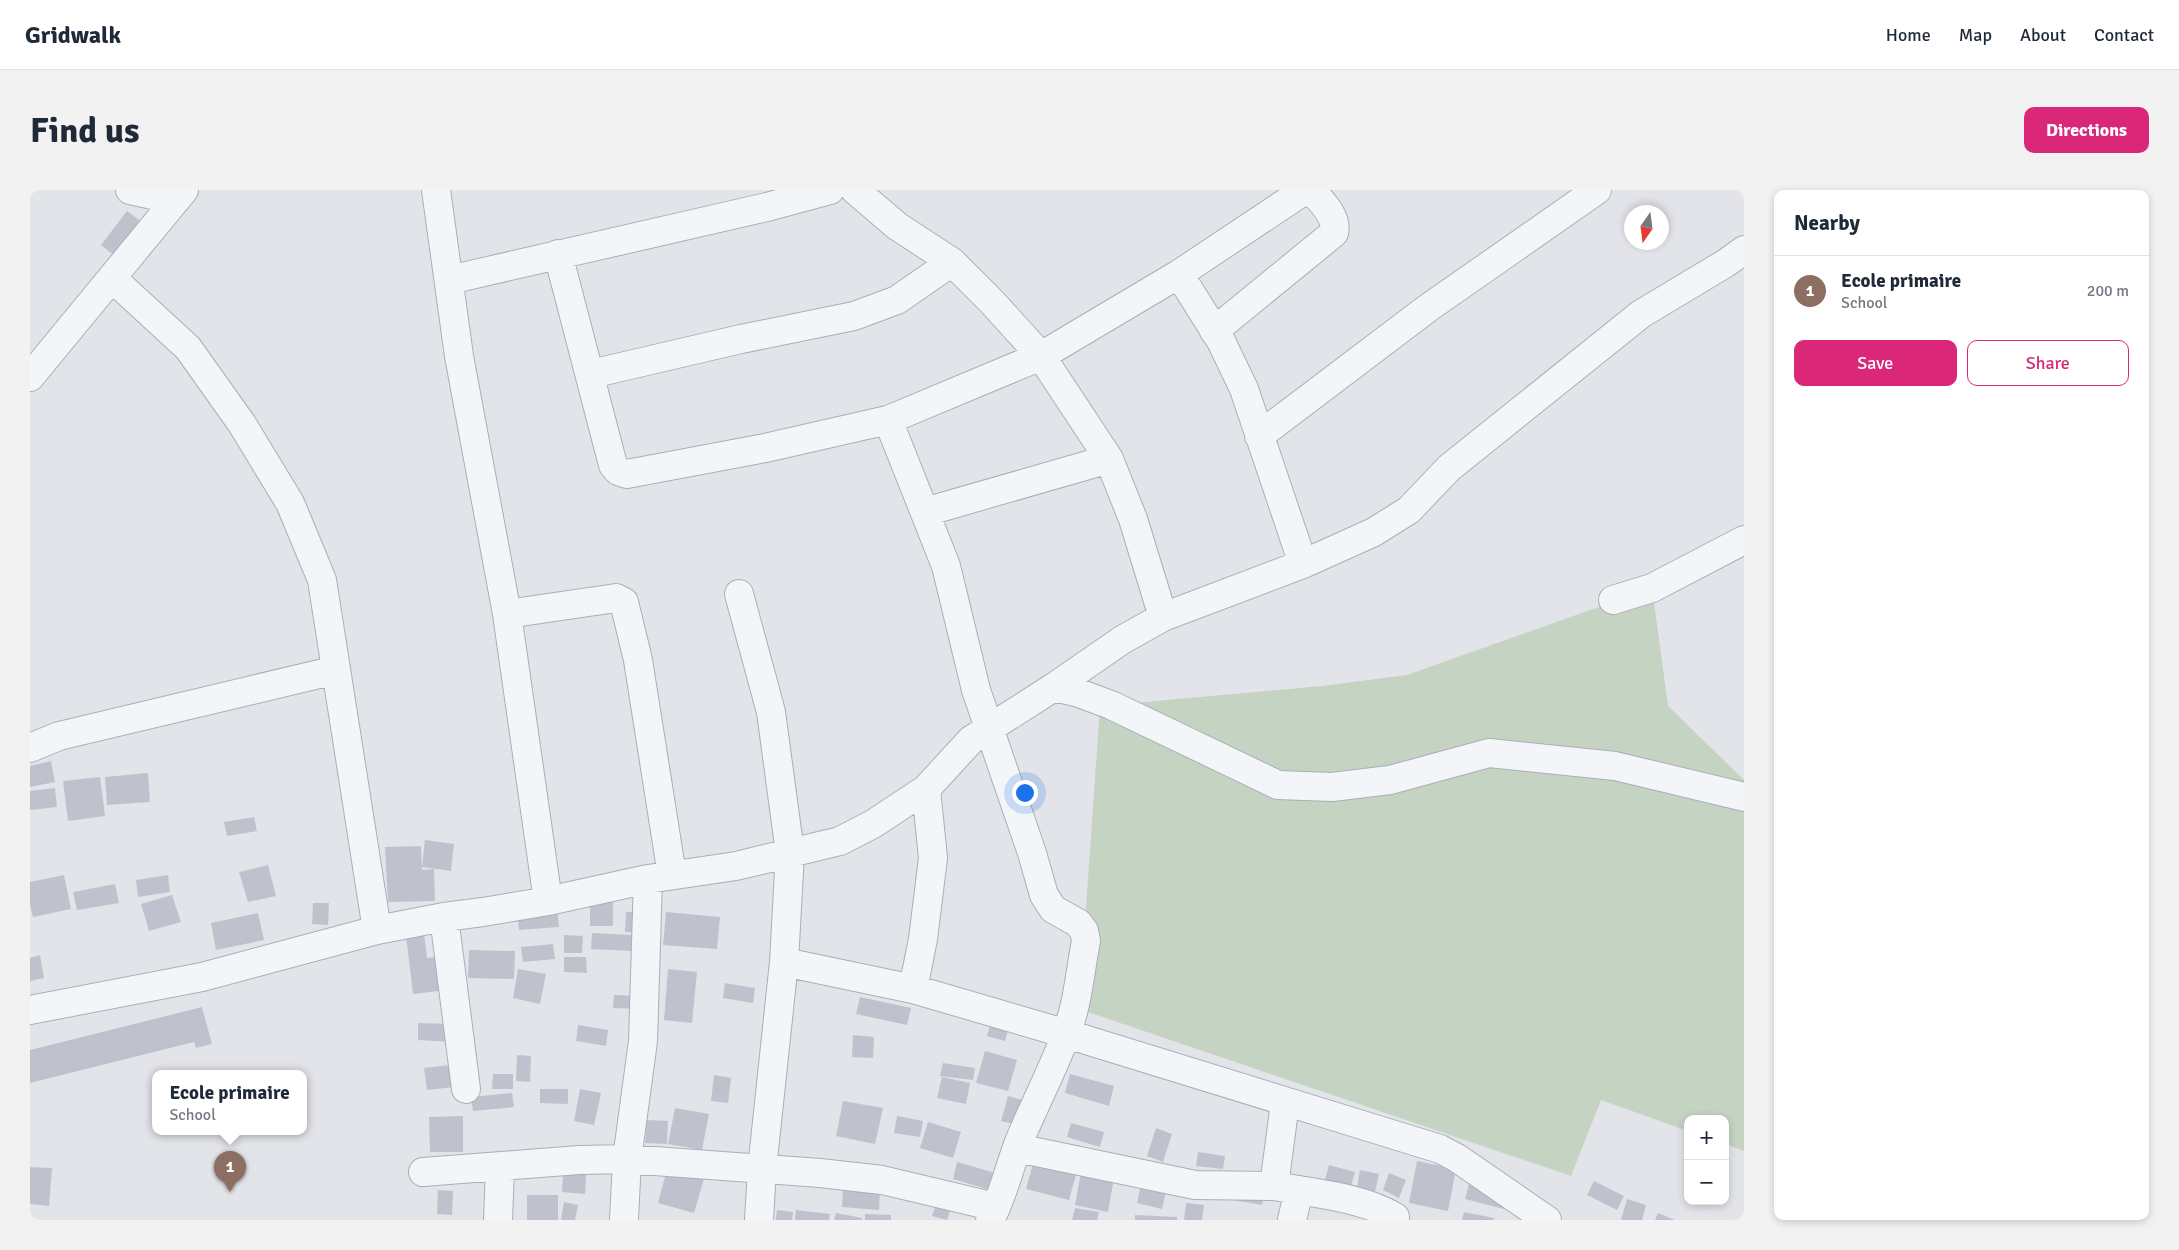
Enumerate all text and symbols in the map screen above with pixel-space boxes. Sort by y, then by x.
text: Gridwalk [25,20,121,50]
text: Home [1886,24,1931,46]
text: Map [1959,24,1992,46]
text: About [2020,24,2066,46]
text: Contact [2094,24,2154,46]
button: Directions [2024,107,2149,153]
text: Find us [30,109,140,152]
north arrow [1624,205,1669,250]
text: Nearby [1794,210,1860,236]
text: Ecole primaire [1841,269,1961,293]
text: 1 [1806,281,1814,301]
text: 200 m [2087,281,2129,301]
text: School [1841,293,1887,313]
button: Save [1794,340,1957,386]
button: Share [1967,340,2129,386]
your location [1012,780,1038,806]
popup [152,1070,307,1135]
text: Ecole primaire [169,1081,290,1105]
text: School [169,1105,216,1125]
map controls [1684,1115,1729,1205]
button: + [1684,1115,1729,1160]
pin: 1 [214,1151,246,1192]
button: − [1684,1160,1729,1205]

